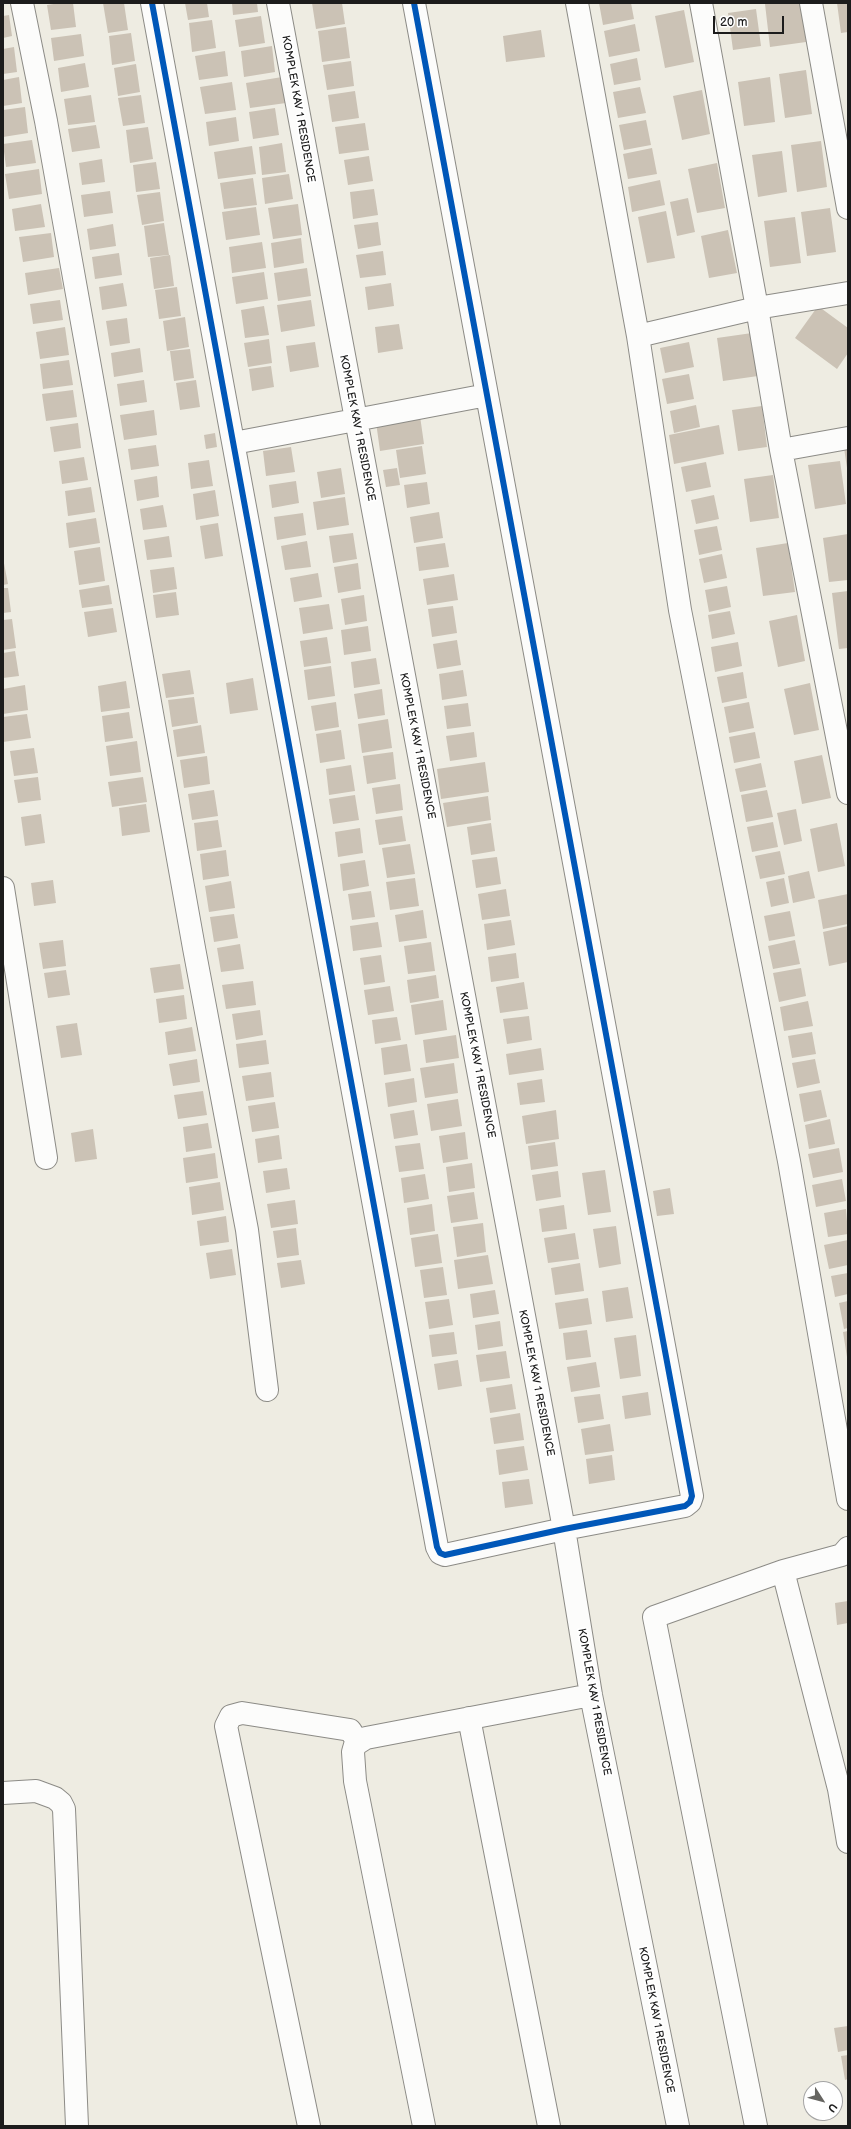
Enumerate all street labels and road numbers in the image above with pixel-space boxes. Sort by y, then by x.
street label: KOMPLEK KAV 1 RESIDENCE [279,34,317,184]
street label: KOMPLEK KAV 1 RESIDENCE [336,354,378,502]
street label: KOMPLEK KAV 1 RESIDENCE [396,672,438,820]
street label: KOMPLEK KAV 1 RESIDENCE [456,991,498,1139]
street label: KOMPLEK KAV 1 RESIDENCE [515,1309,557,1457]
street label: KOMPLEK KAV 1 RESIDENCE [575,1627,613,1777]
street label: KOMPLEK KAV 1 RESIDENCE [635,1946,677,2094]

